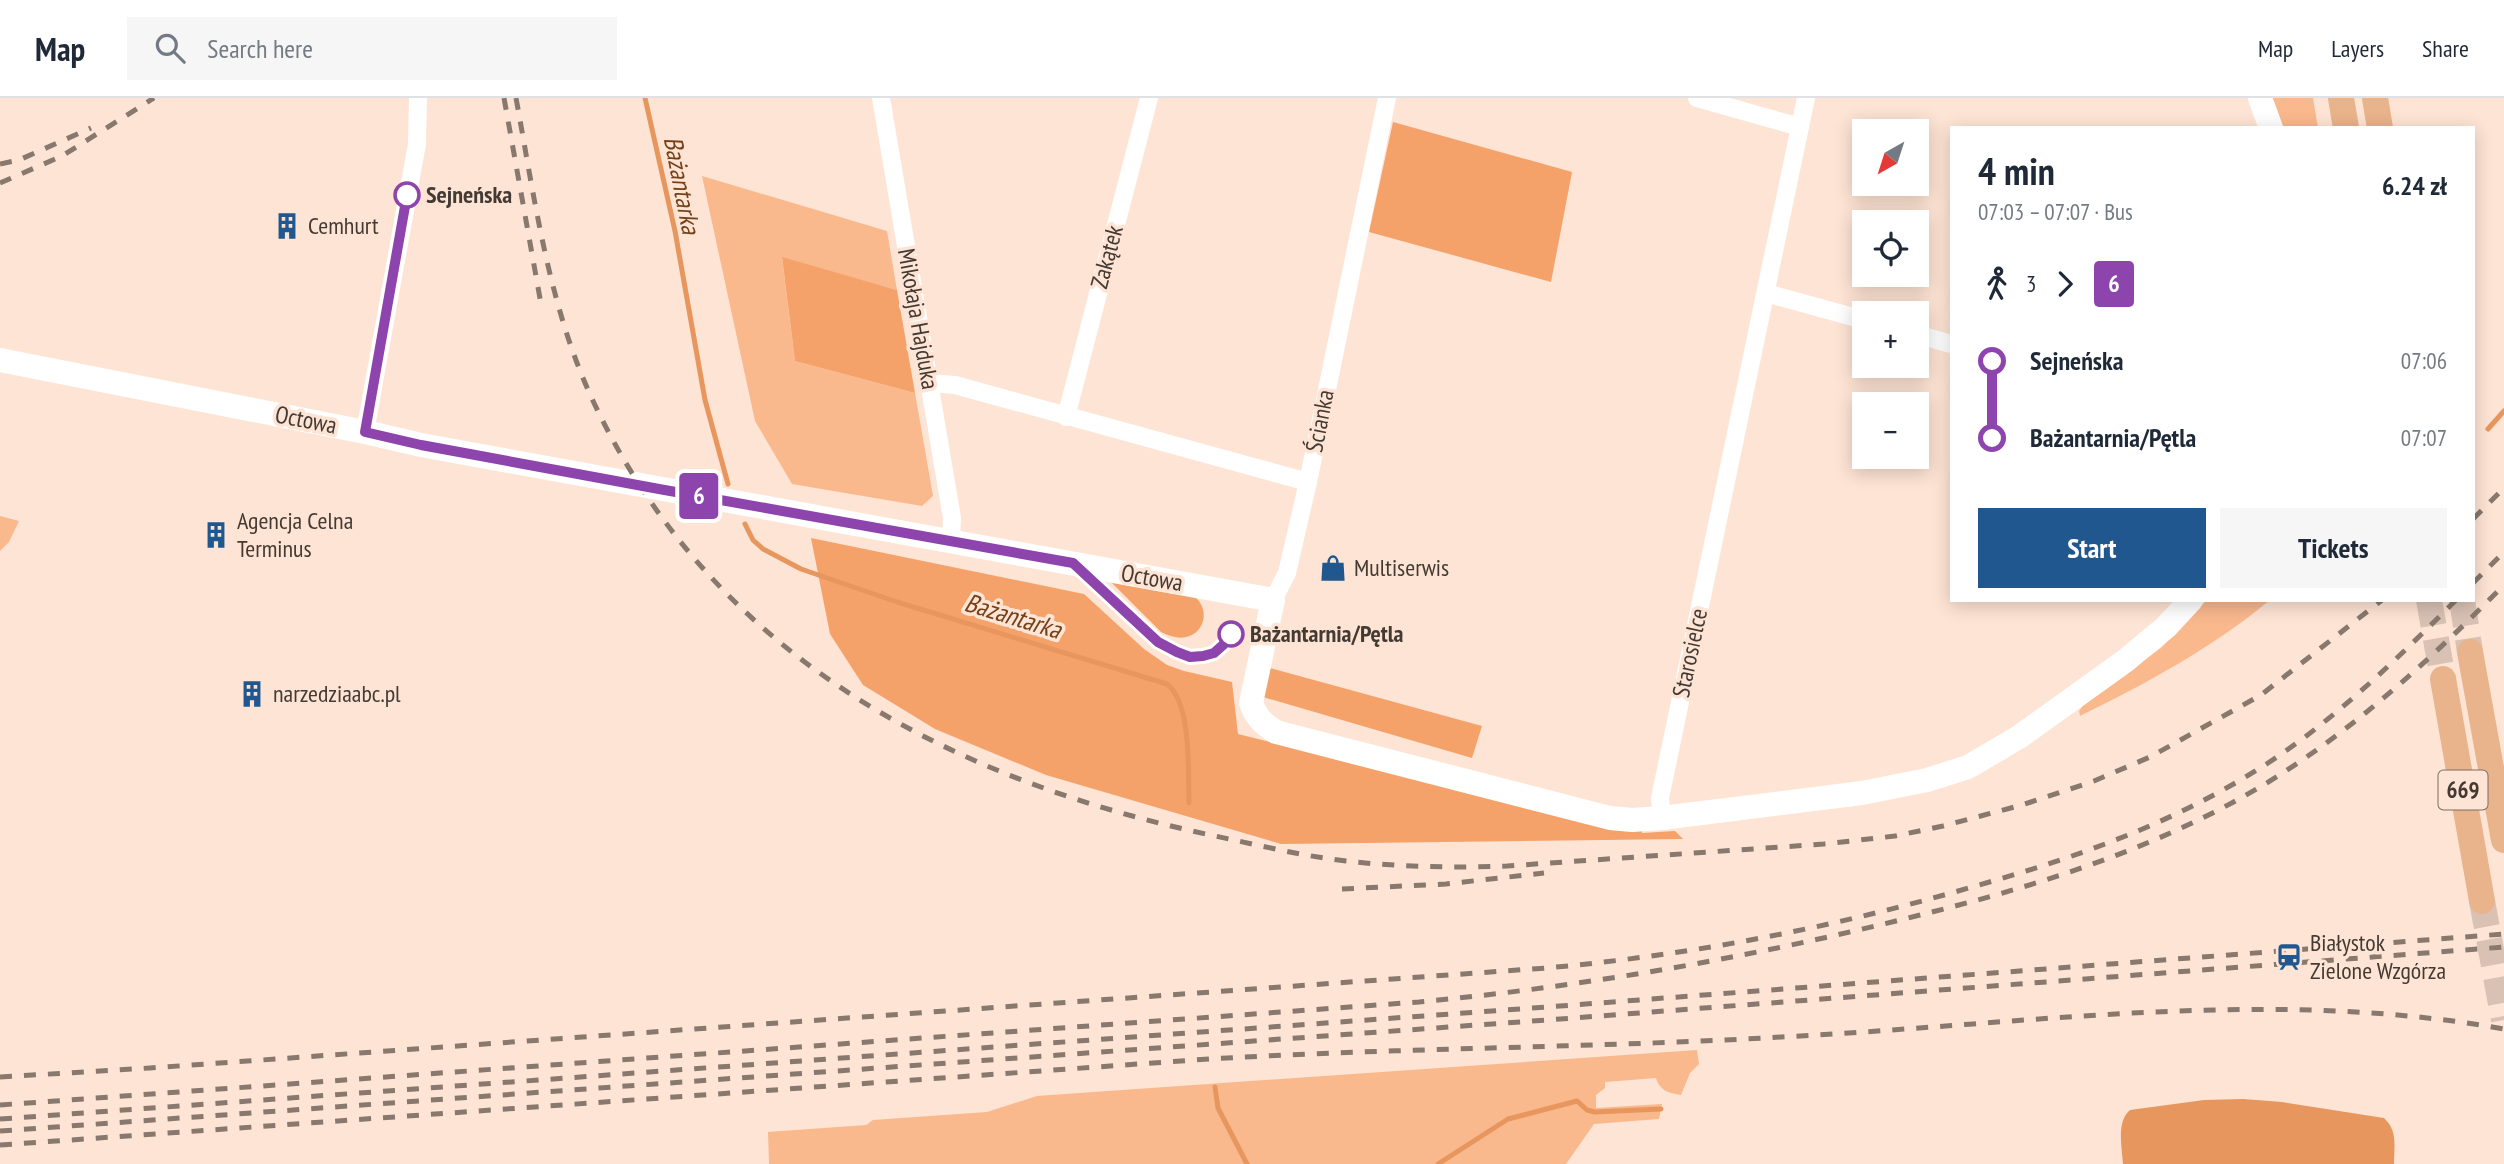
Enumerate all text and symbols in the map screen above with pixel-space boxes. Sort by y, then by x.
search box [127,17,617,80]
text: Map [35,27,85,70]
icon: search [151,29,189,67]
text: Search here [207,32,313,65]
text: Map [2258,33,2293,64]
text: Layers [2331,33,2384,64]
text: Share [2422,33,2469,64]
north arrow [1852,119,1928,196]
map controls [1852,119,1929,469]
water label: Bażantarka [657,133,708,238]
text: 4 min [1978,146,2055,195]
text: 6.24 zł [2382,169,2447,202]
place label: Sejneńska [426,179,512,210]
marker: Sejneńska [394,182,420,208]
text: 07:03 – 07:07 · Bus [1978,197,2133,226]
place label: Cemhurt [308,210,379,241]
button: locate [1852,210,1929,287]
building icon: Cemhurt [272,211,302,241]
street label: Zakątek [1083,221,1130,292]
street label: Mikołaja Hajduka [891,246,946,392]
icon: walk [1978,265,2016,303]
icon: forward [2046,265,2084,303]
text: 6 [2108,268,2120,299]
text: 3 [2026,269,2036,298]
button: + [1852,301,1929,378]
text: Sejneńska [2030,344,2123,377]
text: 07:06 [2401,346,2447,375]
street label: Ścianka [1298,387,1341,455]
button: − [1852,392,1929,469]
street label: Octowa [273,398,340,441]
text: Bażantarnia/Pętla [2030,421,2196,454]
text: 07:07 [2401,423,2447,452]
line badge: 6 [676,473,722,519]
text: 6 [693,480,705,511]
place label: Agencja Celna Terminus [237,505,353,564]
button: Start [1978,508,2206,588]
button: Tickets [2220,508,2447,588]
building icon: Agencja Celna Terminus [201,520,231,550]
place label: Multiserwis [1354,552,1449,583]
shop icon: Multiserwis [1318,553,1348,583]
street label: Octowa [1119,557,1185,598]
water label: Bażantarka [961,585,1067,646]
street label: Starosielce [1665,606,1714,700]
place label: Bażantarnia/Pętla [1250,618,1404,649]
marker: Bażantarnia/Pętla [1218,621,1244,647]
place label: narzedziaabc.pl [273,678,401,709]
building icon: narzedziaabc.pl [237,679,267,709]
road number: 669 [2438,770,2488,810]
place label: Białystok Zielone Wzgórza [2310,927,2446,986]
station icon: Białystok Zielone Wzgórza [2274,942,2304,972]

